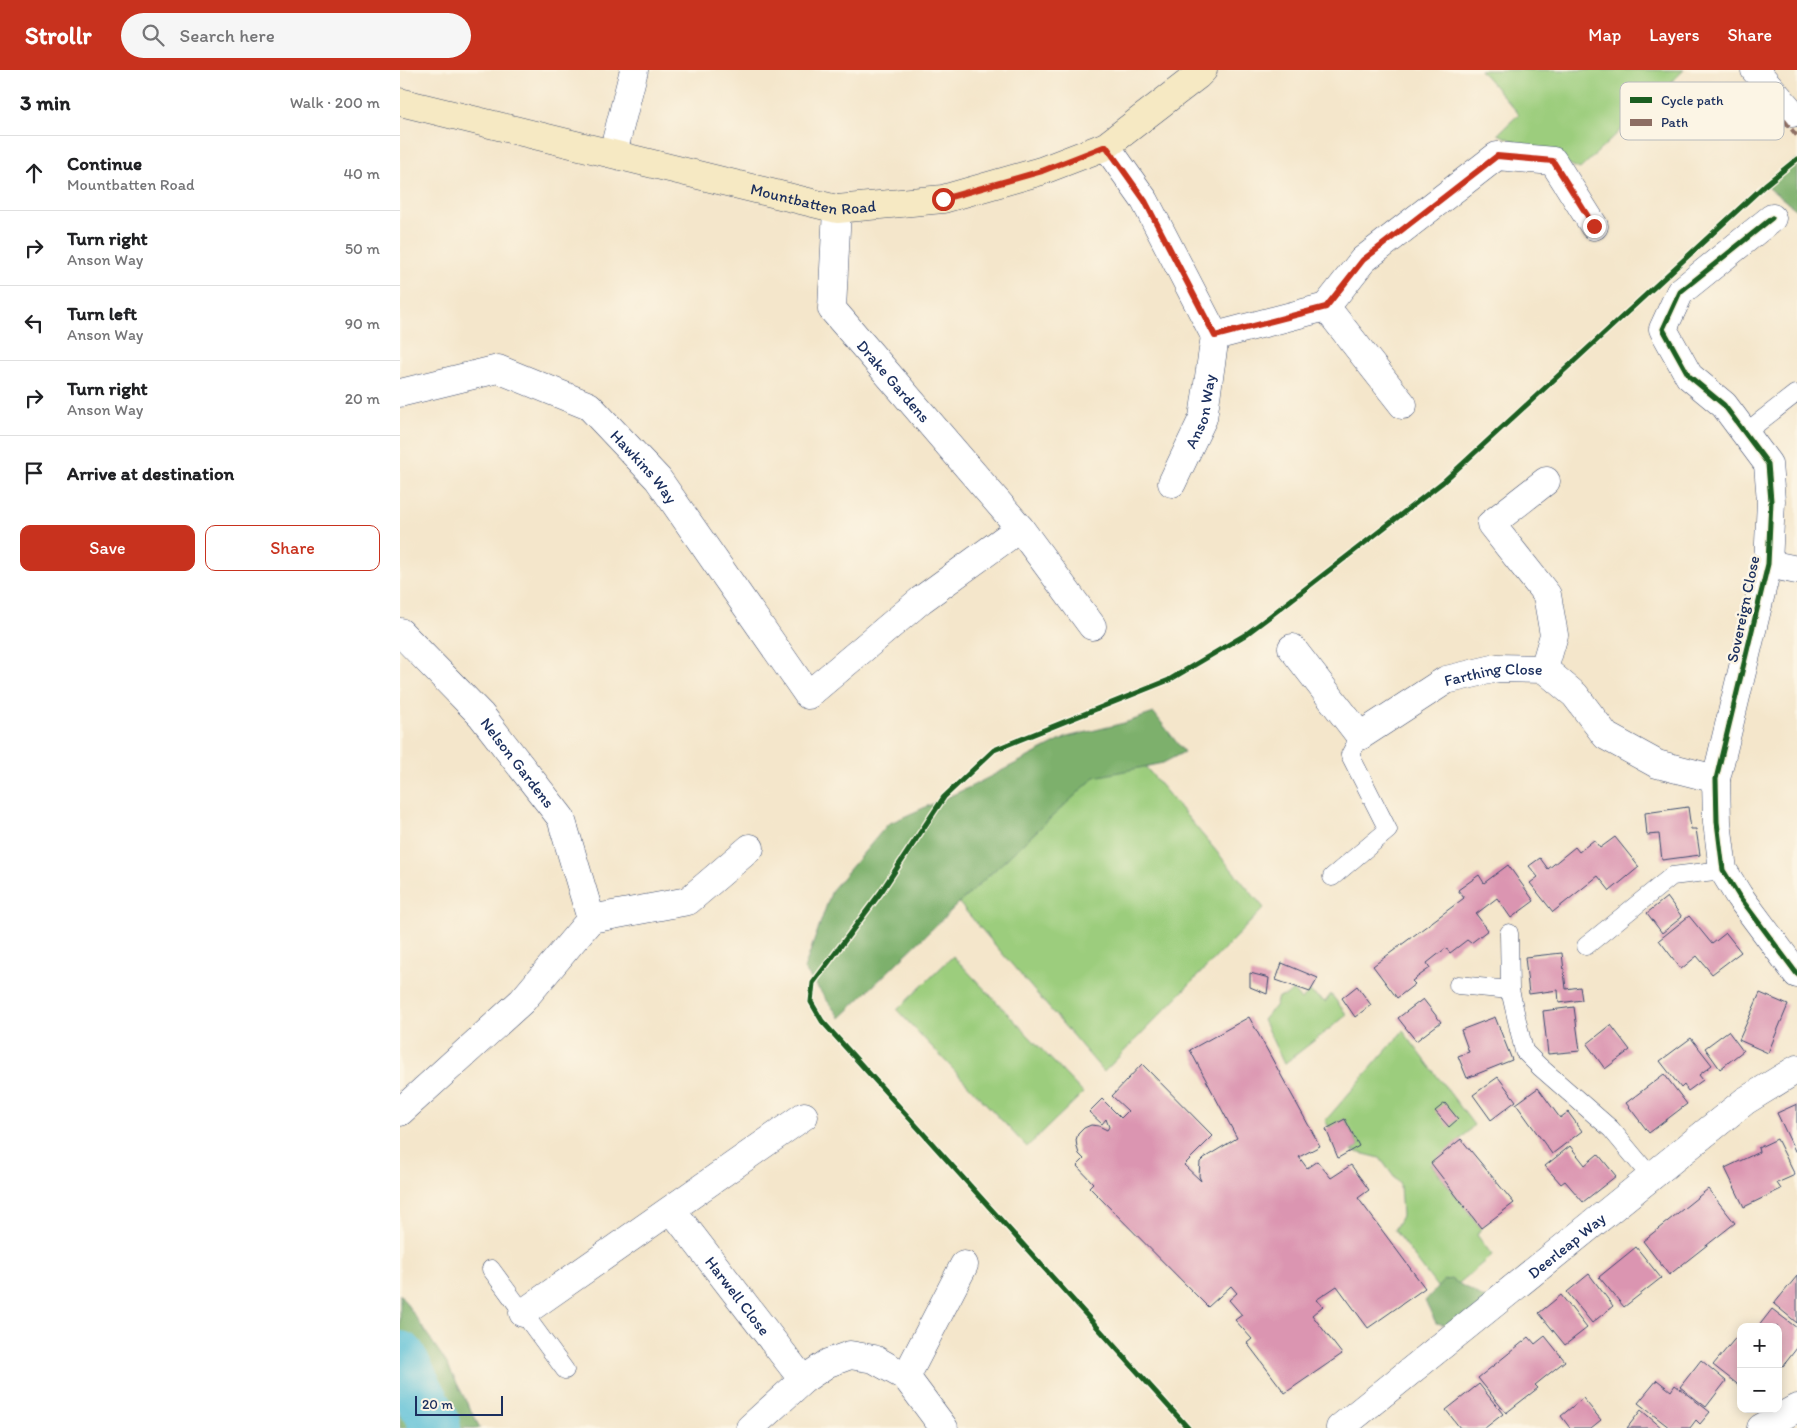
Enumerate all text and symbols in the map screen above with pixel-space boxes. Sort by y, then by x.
search box [121,13,471,58]
text: Strollr [25,21,91,50]
icon: search [139,21,167,49]
text: Search here [179,24,275,47]
text: Map [1588,24,1621,46]
text: Layers [1649,24,1699,46]
text: Share [1727,24,1772,46]
legend [1620,82,1784,140]
text: 3 min [20,90,70,115]
text: Cycle path [1661,92,1724,109]
text: Walk · 200 m [290,93,380,112]
text: Path [1661,114,1688,131]
text: Continue [67,152,142,175]
icon: ahead [20,159,48,187]
text: 40 m [343,164,380,183]
text: Mountbatten Road [67,175,195,194]
street label: Mountbatten Road [749,179,877,218]
route start [932,188,955,211]
route end [1583,215,1606,238]
text: Turn right [67,227,148,250]
icon: right [20,234,48,262]
text: 50 m [345,239,380,258]
text: Anson Way [67,250,143,269]
text: Turn left [67,302,137,325]
icon: left [20,309,48,337]
text: 90 m [345,314,380,333]
text: Anson Way [67,325,143,344]
street label: Drake Gardens [853,336,934,426]
street label: Anson Way [1181,372,1219,451]
text: Turn right [67,377,148,400]
icon: right [20,384,48,412]
text: 20 m [345,389,380,408]
text: Anson Way [67,400,143,419]
street label: Hawkins Way [607,426,682,507]
icon: arrive [20,459,48,487]
text: Arrive at destination [67,462,234,485]
button: Save [20,525,195,571]
button: Share [205,525,380,571]
street label: Sovereign Close [1722,554,1764,664]
street label: Farthing Close [1442,658,1543,690]
street label: Nelson Gardens [477,714,559,811]
street label: Deerleap Way [1524,1208,1609,1282]
street label: Harwell Close [701,1252,774,1339]
map controls [1737,1323,1782,1413]
button: + [1737,1323,1782,1368]
button: − [1737,1368,1782,1413]
scale bar [415,1393,502,1416]
text: 20 m [422,1396,453,1413]

